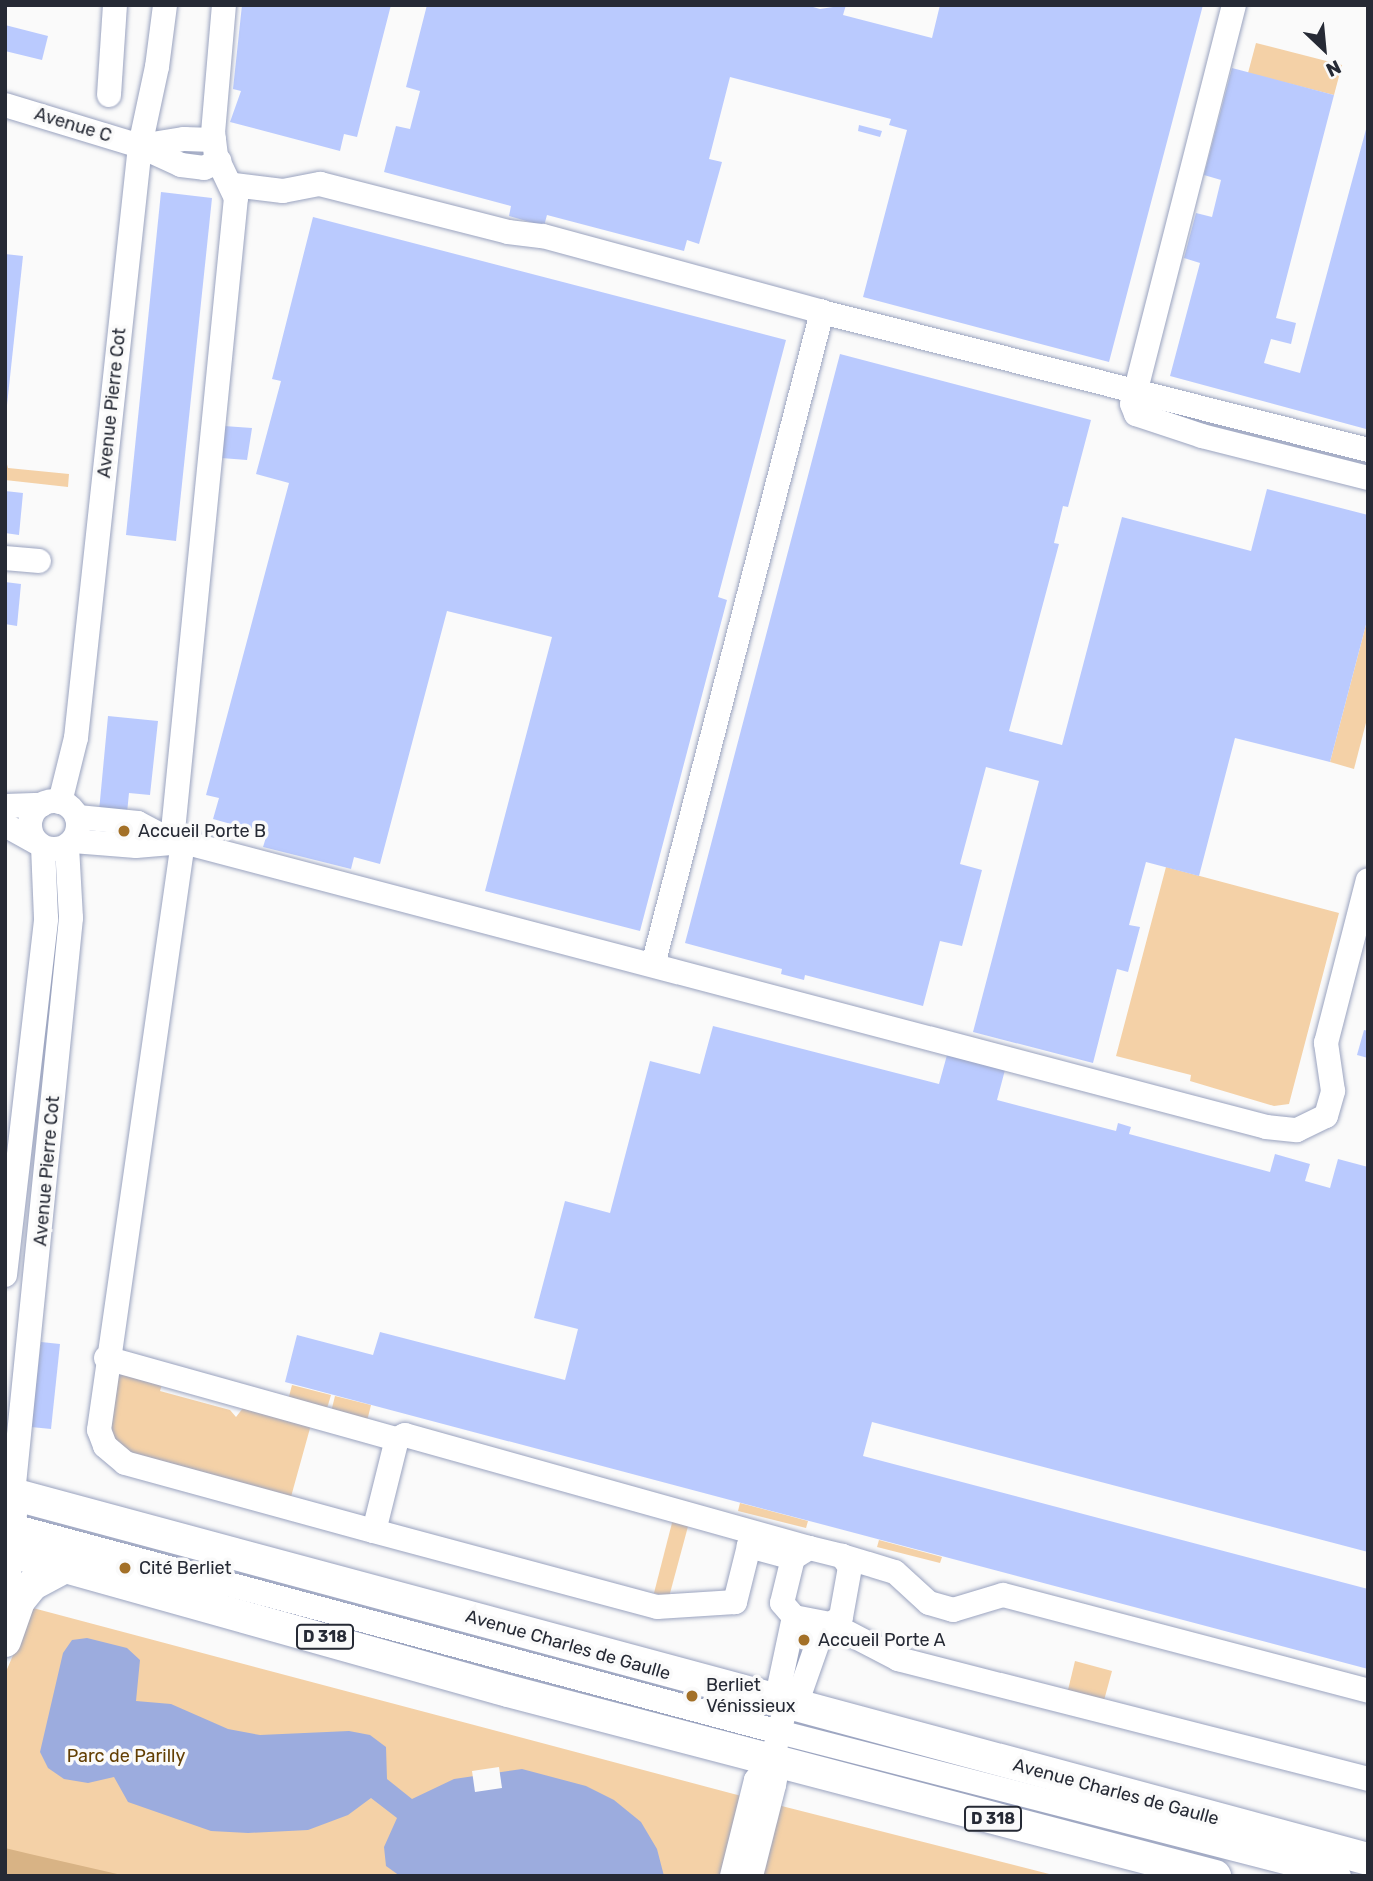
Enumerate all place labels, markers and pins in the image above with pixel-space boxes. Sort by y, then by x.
place label: Accueil Porte B [138,820,266,842]
marker: Accueil Porte B [116,823,132,839]
place label: Cité Berliet [139,1557,232,1579]
marker: Cité Berliet [117,1560,133,1576]
place label: Accueil Porte A [818,1629,946,1651]
marker: Accueil Porte A [796,1632,812,1648]
place label: Berliet Vénissieux [706,1675,796,1718]
marker: Berliet Vénissieux [684,1688,700,1704]

